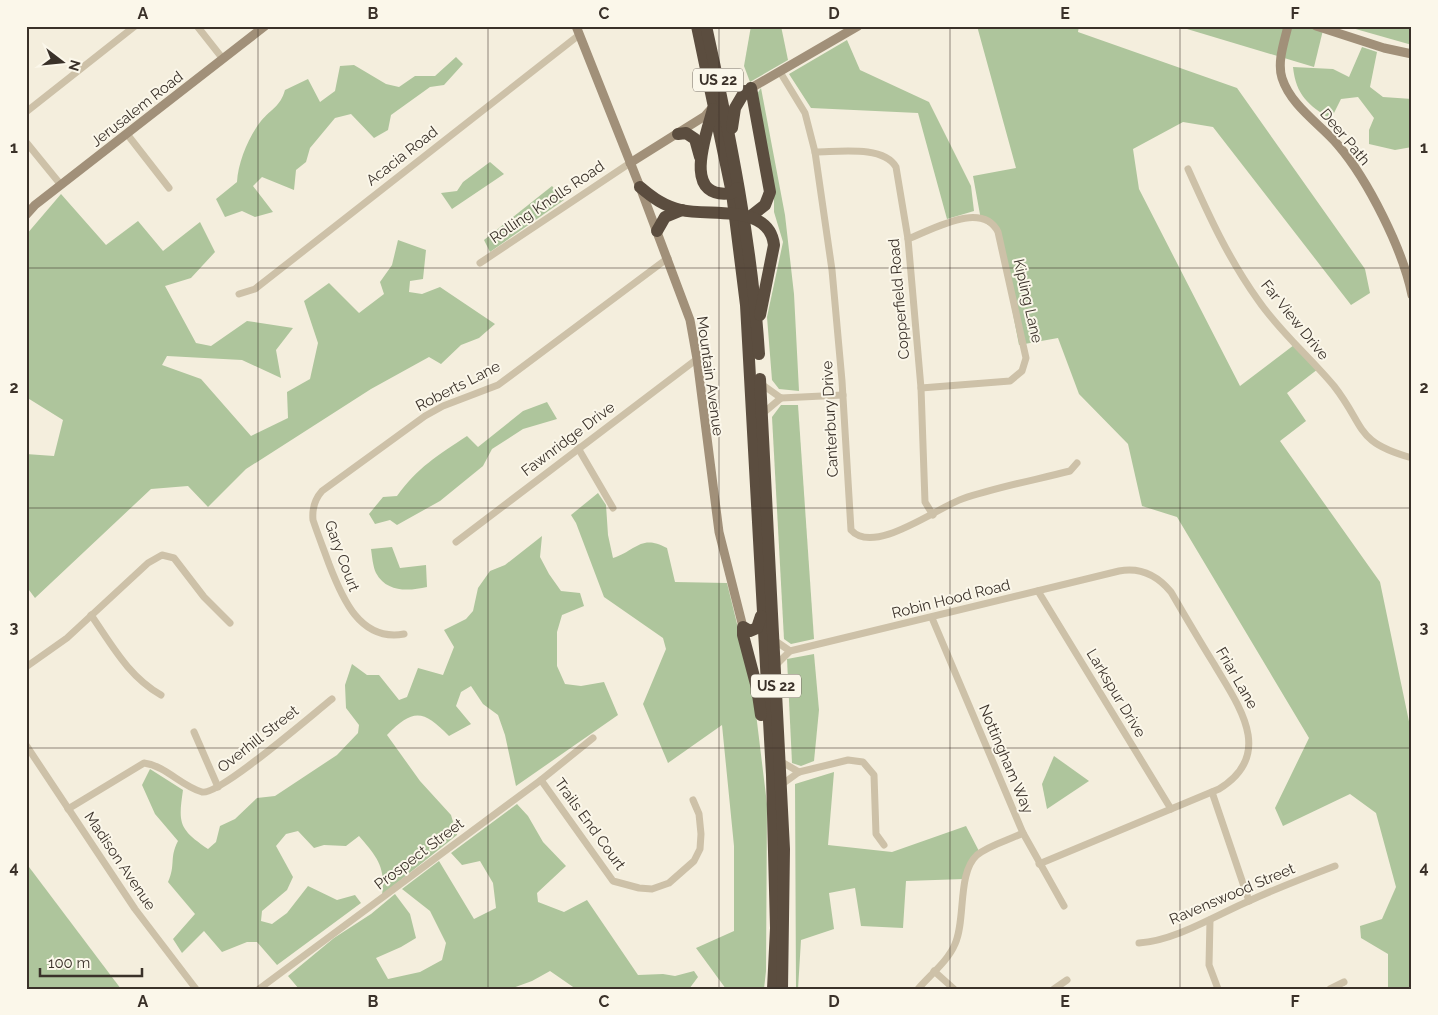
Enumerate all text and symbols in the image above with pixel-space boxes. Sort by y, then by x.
text: A [138,4,149,23]
text: B [368,4,379,23]
text: C [599,4,610,23]
text: D [828,4,840,23]
text: E [1060,4,1070,23]
text: F [1290,4,1300,23]
north arrow [38,38,88,88]
text: N [65,58,84,73]
street label: Jerusalem Road [87,67,187,151]
road number: US 22 [693,68,743,92]
street label: Deer Path [1316,105,1374,169]
street label: Acacia Road [363,122,441,190]
text: 1 [10,138,18,157]
text: 1 [1420,138,1428,157]
street label: Rolling Knolls Road [486,157,608,247]
street label: Copperfield Road [885,238,913,360]
street label: Kipling Lane [1010,257,1046,345]
street label: Far View Drive [1257,276,1333,364]
street label: Mountain Avenue [693,315,727,437]
street label: Roberts Lane [413,357,503,415]
street label: Canterbury Drive [818,360,842,478]
text: 2 [9,378,19,397]
text: 2 [1419,378,1429,397]
street label: Fawnridge Drive [518,398,618,480]
street label: Gary Court [321,518,363,594]
street label: Robin Hood Road [890,576,1012,622]
text: 3 [10,618,19,637]
text: 3 [1420,618,1429,637]
street label: Friar Lane [1212,644,1262,712]
street label: Larkspur Drive [1083,645,1150,741]
road number: US 22 [751,674,801,698]
street label: Overhill Street [214,702,302,776]
street label: Nottingham Way [975,702,1037,816]
street label: Trails End Court [551,775,629,873]
street label: Madison Avenue [80,808,160,914]
street label: Prospect Street [371,815,467,893]
text: 4 [9,858,19,877]
text: 4 [1419,858,1429,877]
street label: Ravenswood Street [1167,859,1297,929]
scale bar [40,945,142,977]
text: 100 m [48,954,90,972]
text: A [138,992,149,1011]
text: B [368,992,379,1011]
text: C [599,992,610,1011]
text: D [828,992,840,1011]
text: E [1060,992,1070,1011]
text: F [1290,992,1300,1011]

